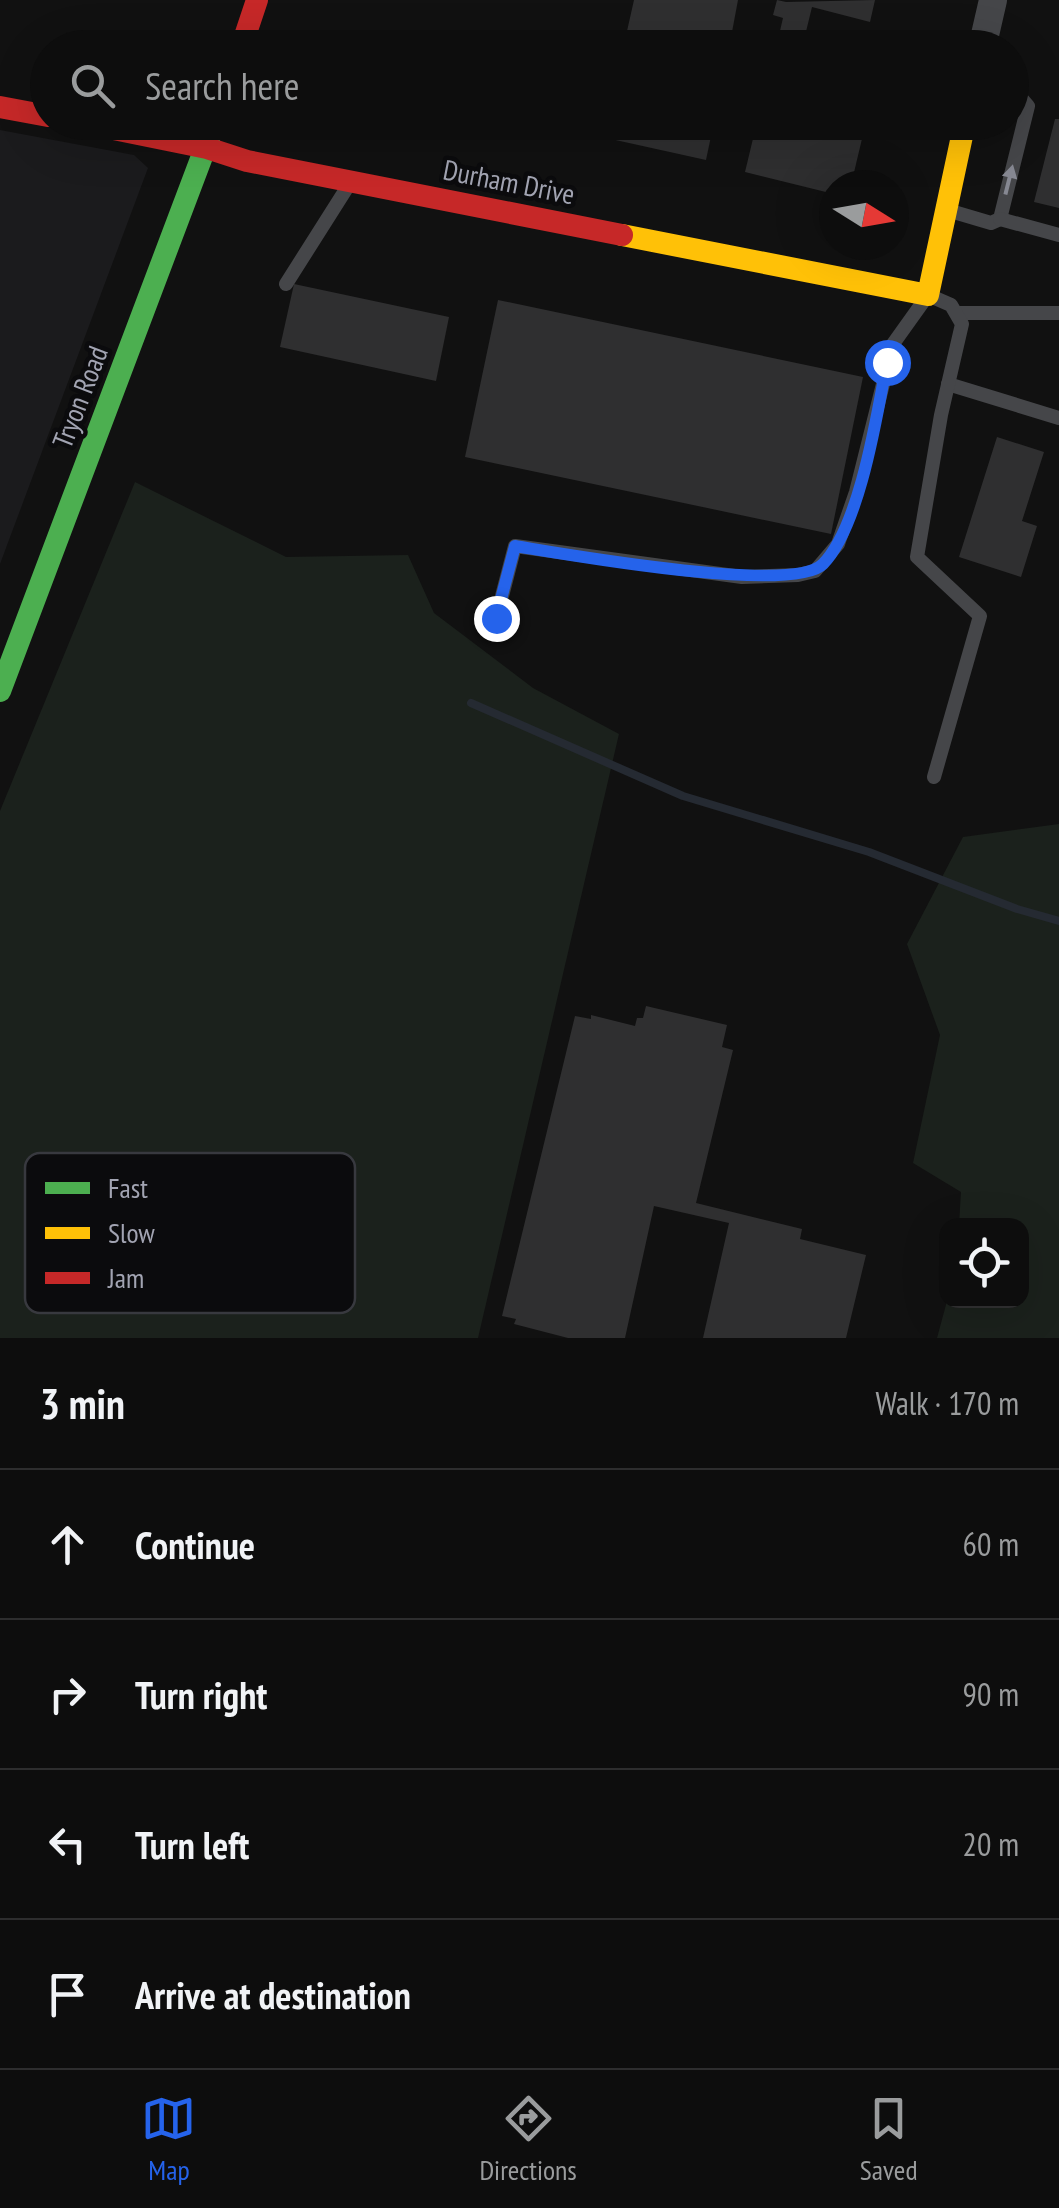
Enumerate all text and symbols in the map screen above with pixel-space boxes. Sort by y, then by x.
search box [30,30,1029,140]
icon: search [65,58,120,113]
text: Search here [145,61,299,110]
street label: Durham Drive [440,151,578,212]
one-way arrow [1002,164,1018,195]
north arrow [819,170,909,260]
route start [865,340,911,386]
street label: Tryon Road [43,341,116,453]
route end [474,596,520,642]
legend [25,1153,355,1313]
text: Fast [108,1169,148,1206]
text: Slow [108,1214,155,1251]
map controls [939,1218,1029,1308]
button: locate [939,1218,1029,1308]
text: Jam [107,1259,144,1296]
text: 3 min [40,1376,125,1431]
text: Walk · 170 m [875,1382,1019,1424]
icon: ahead [40,1517,95,1572]
text: Continue [135,1520,255,1569]
text: 60 m [963,1523,1019,1565]
icon: right [40,1667,95,1722]
text: Turn right [135,1670,267,1719]
text: 90 m [963,1673,1019,1715]
icon: left [40,1817,95,1872]
text: Turn left [135,1820,249,1869]
text: 20 m [963,1823,1019,1865]
icon: arrive [40,1967,95,2022]
text: Arrive at destination [135,1970,411,2019]
tab: Map [141,2091,196,2188]
tab: Directions [479,2091,577,2188]
tab: Saved [860,2091,918,2188]

